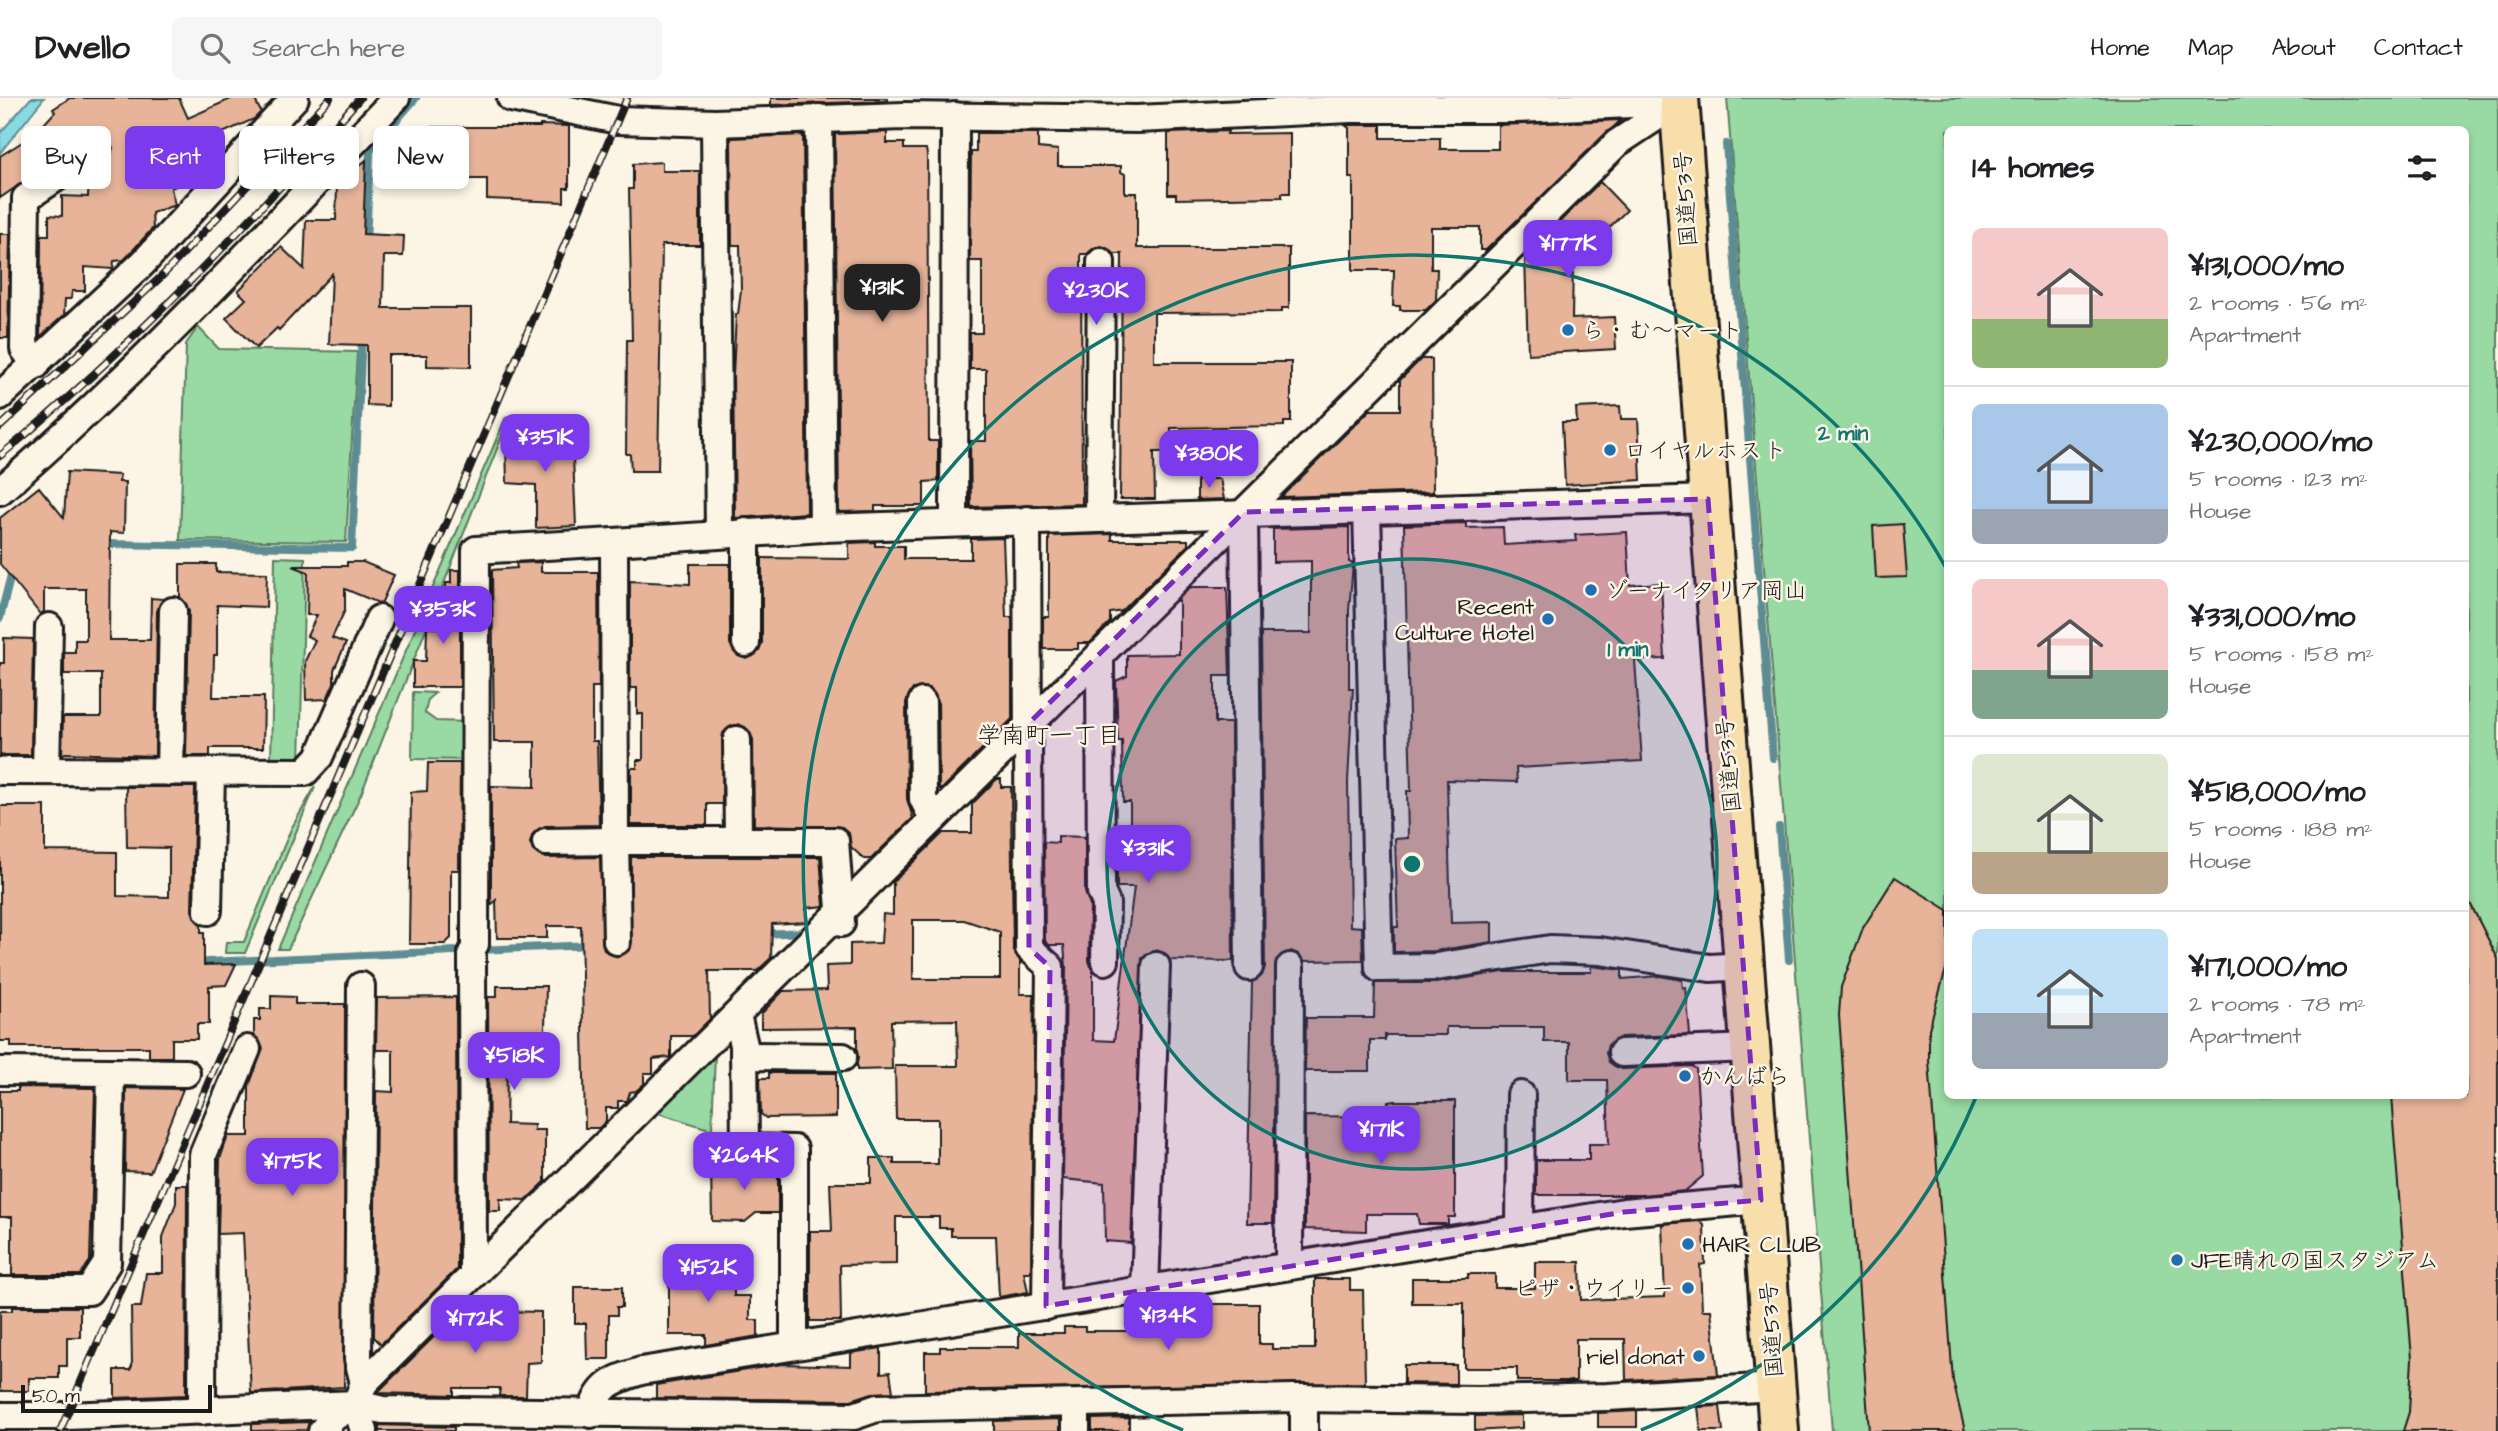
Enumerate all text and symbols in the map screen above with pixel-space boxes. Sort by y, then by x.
search box [172,17,662,80]
text: Dwello [35,25,130,71]
icon: search [196,29,234,67]
text: Search here [252,30,405,66]
text: Home [2090,31,2150,65]
text: Map [2188,31,2233,65]
text: About [2271,31,2336,65]
text: Contact [2374,31,2463,65]
chip: Buy [21,126,111,189]
chip: Rent [125,126,225,189]
chip: Filters [239,126,359,189]
chip: New [373,126,469,189]
text: 14 homes [1972,147,2095,189]
street label: 国道53号 [1667,149,1705,248]
icon: filters [2403,149,2441,187]
pin: ¥177K [1519,220,1617,280]
text: ¥177K [1539,227,1597,259]
text: ¥131,000/mo [2189,245,2344,287]
icon: home [2028,256,2112,340]
pin: ¥131K [833,264,931,324]
pin: ¥230K [1047,268,1145,327]
text: ¥131K [860,271,904,303]
text: ¥230K [1063,274,1129,306]
text: 2 rooms · 56 m² [2189,287,2367,319]
place label: ら・む〜マート [1582,315,1743,347]
text: Apartment [2189,319,2301,351]
marker: ら・む〜マート [1560,322,1576,338]
pin: ¥351K [496,414,594,474]
text: 2 min [1817,419,1869,448]
text: ¥351K [516,421,574,453]
text: ¥230,000/mo [2189,421,2372,463]
pin: ¥380K [1160,430,1258,490]
icon: home [2028,432,2112,516]
place label: ロイヤルホスト [1624,435,1786,467]
text: ¥380K [1175,437,1243,469]
marker: ロイヤルホスト [1602,442,1618,458]
text: 5 rooms · 123 m² [2189,463,2368,495]
text: House [2189,495,2252,527]
place label: ゾーナイタリア岡山 [1605,575,1807,607]
marker: ゾーナイタリア岡山 [1583,582,1599,598]
pin: ¥353K [394,587,492,646]
place label: Recent Culture Hotel [1395,591,1535,649]
text: ¥353K [410,593,476,625]
text: ¥331,000/mo [2189,596,2355,638]
icon: home [2028,607,2112,691]
marker: Recent Culture Hotel [1540,611,1556,627]
text: 1 min [1607,635,1649,664]
text: 5 rooms · 158 m² [2189,638,2374,670]
text: House [2189,670,2252,702]
street label: 国道53号 [1709,715,1749,815]
district label: 学南町一丁目 [977,719,1121,753]
text: ¥518,000/mo [2189,771,2366,813]
icon: home [2028,782,2112,866]
text: 5 rooms · 188 m² [2189,813,2373,845]
pin: ¥331K [1099,826,1197,885]
text: ¥331K [1122,832,1174,864]
text: House [2189,845,2252,877]
centre of rings [1400,852,1424,876]
text: ¥171,000/mo [2189,946,2347,988]
icon: home [2028,957,2112,1041]
text: 2 rooms · 78 m² [2189,988,2366,1020]
text: Apartment [2189,1020,2301,1052]
pin: ¥518K [465,1032,563,1092]
text: ¥518K [484,1039,544,1071]
place label: かんばら [1699,1061,1791,1093]
marker: かんばら [1677,1068,1693,1084]
pin: ¥171K [1332,1107,1430,1166]
text: ¥171K [1358,1113,1404,1145]
pin: ¥264K [695,1132,793,1192]
pin: ¥175K [243,1138,341,1198]
text: ¥264K [709,1139,779,1171]
text: ¥175K [262,1145,322,1177]
place label: HAIR CLUB [1702,1229,1821,1261]
marker: HAIR CLUB [1680,1236,1696,1252]
pin: ¥152K [659,1244,757,1304]
place label: JFE晴れの国スタジアム [2191,1245,2439,1277]
text: ¥152K [679,1251,737,1283]
marker: JFE晴れの国スタジアム [2169,1252,2185,1268]
place label: ピザ・ウイリー [1514,1273,1674,1305]
marker: ピザ・ウイリー [1680,1280,1696,1296]
street label: 国道53号 [1753,1280,1791,1379]
pin: ¥134K [1119,1292,1217,1352]
pin: ¥172K [426,1296,524,1355]
text: ¥134K [1140,1299,1196,1331]
text: ¥172K [447,1302,503,1334]
place label: riel donat [1586,1341,1686,1373]
marker: riel donat [1691,1348,1707,1364]
scale bar [21,1382,212,1414]
text: 50 m [32,1383,80,1410]

